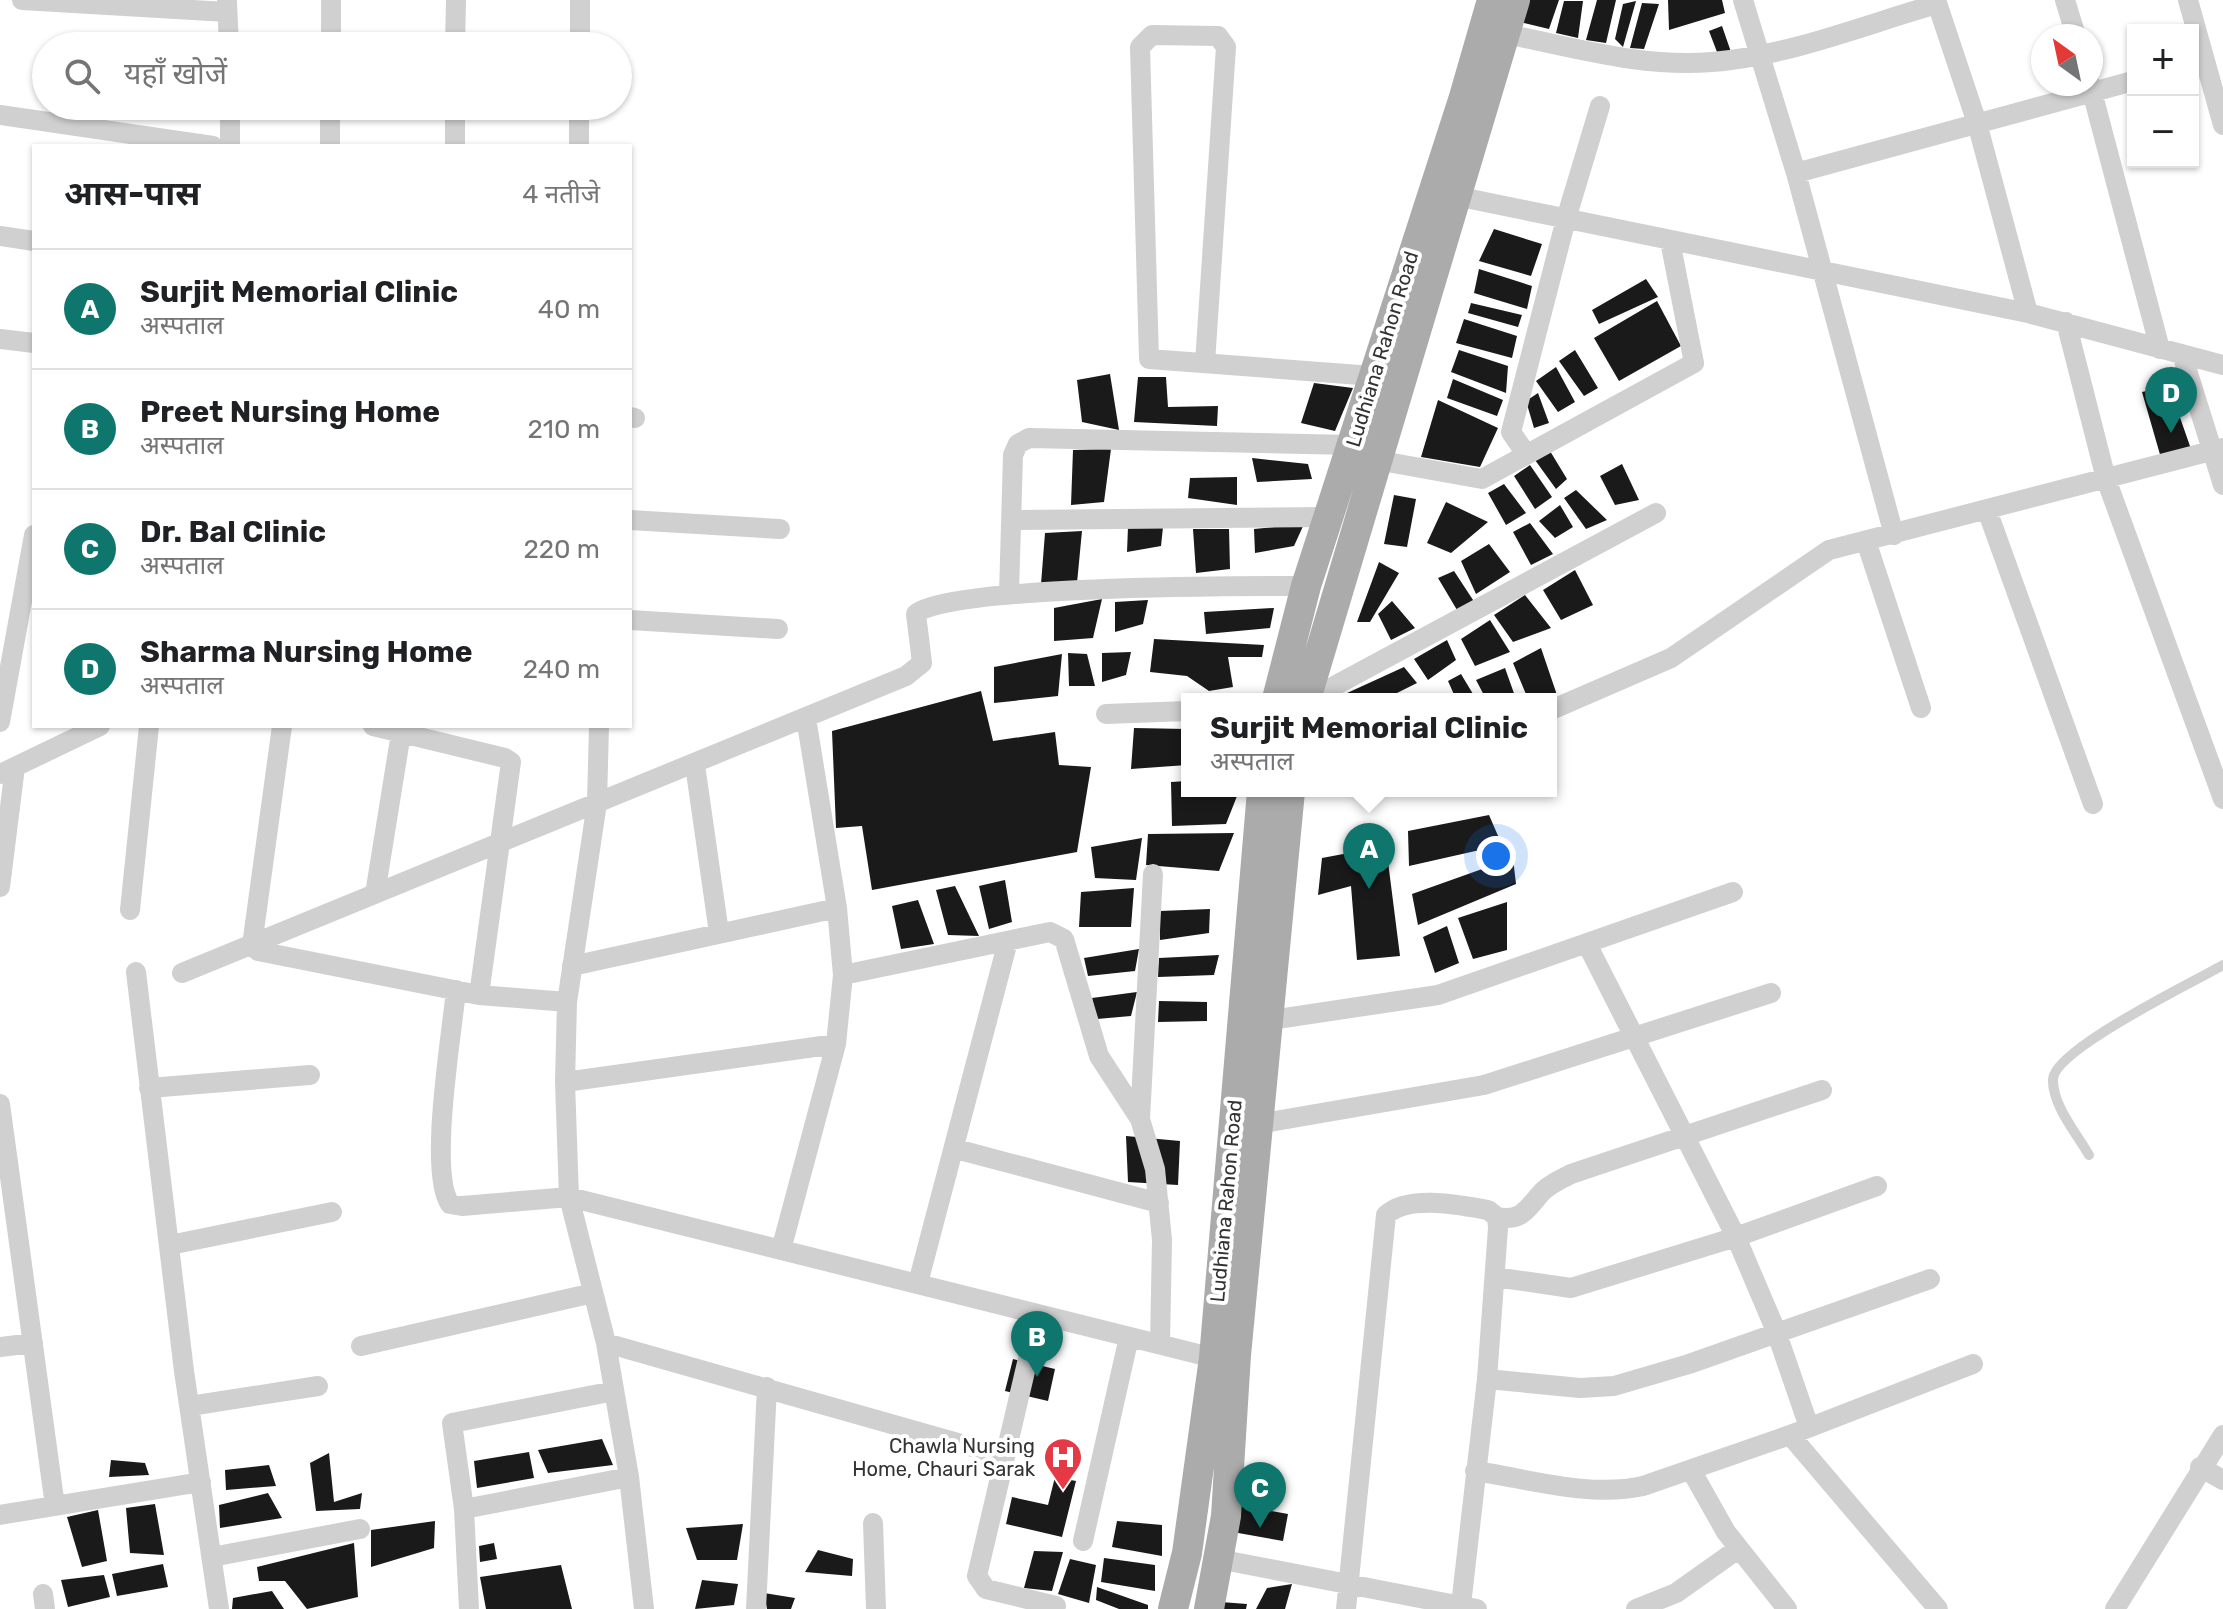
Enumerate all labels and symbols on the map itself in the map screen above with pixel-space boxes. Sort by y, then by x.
north arrow [2031,24,2103,96]
street label: Ludhiana Rahon Road [1341,248,1423,450]
pin: D [2145,367,2197,433]
pin: A [1343,823,1395,889]
your location [1476,836,1516,876]
street label: Ludhiana Rahon Road [1205,1099,1247,1303]
pin: B [1011,1311,1063,1377]
place label: Chawla Nursing Home, Chauri Sarak [852,1434,1036,1481]
hospital icon: Chawla Nursing Home, Chauri Sarak [1042,1436,1084,1491]
pin: C [1234,1462,1286,1528]

